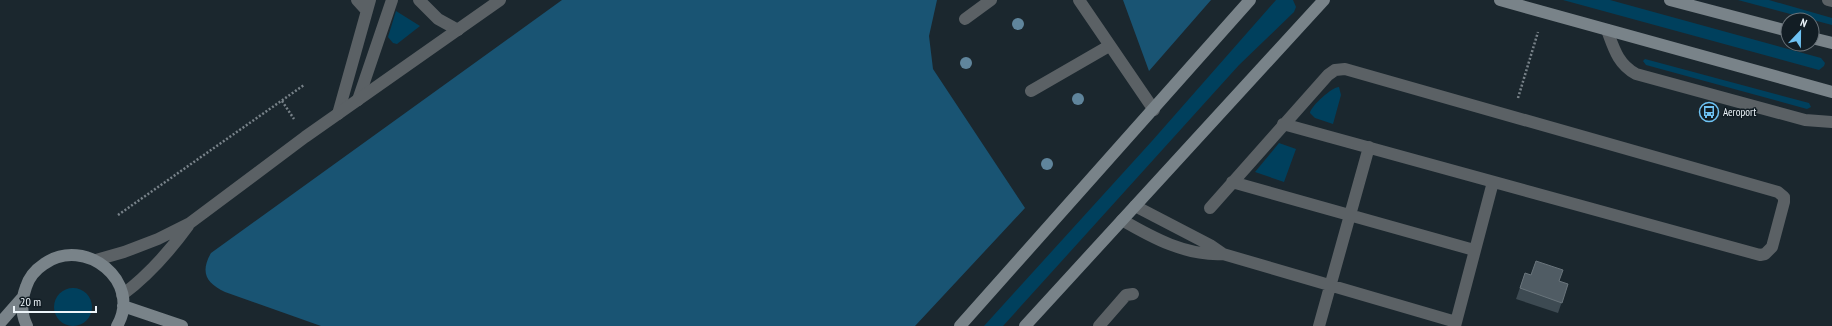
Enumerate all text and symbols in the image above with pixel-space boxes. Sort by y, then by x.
north arrow [1780,12,1820,52]
text: N [1798,15,1809,30]
bus stop icon: Aeroport [1698,101,1720,123]
place label: Aeroport [1723,105,1756,119]
scale bar [14,288,96,314]
text: 20 m [20,294,41,309]

